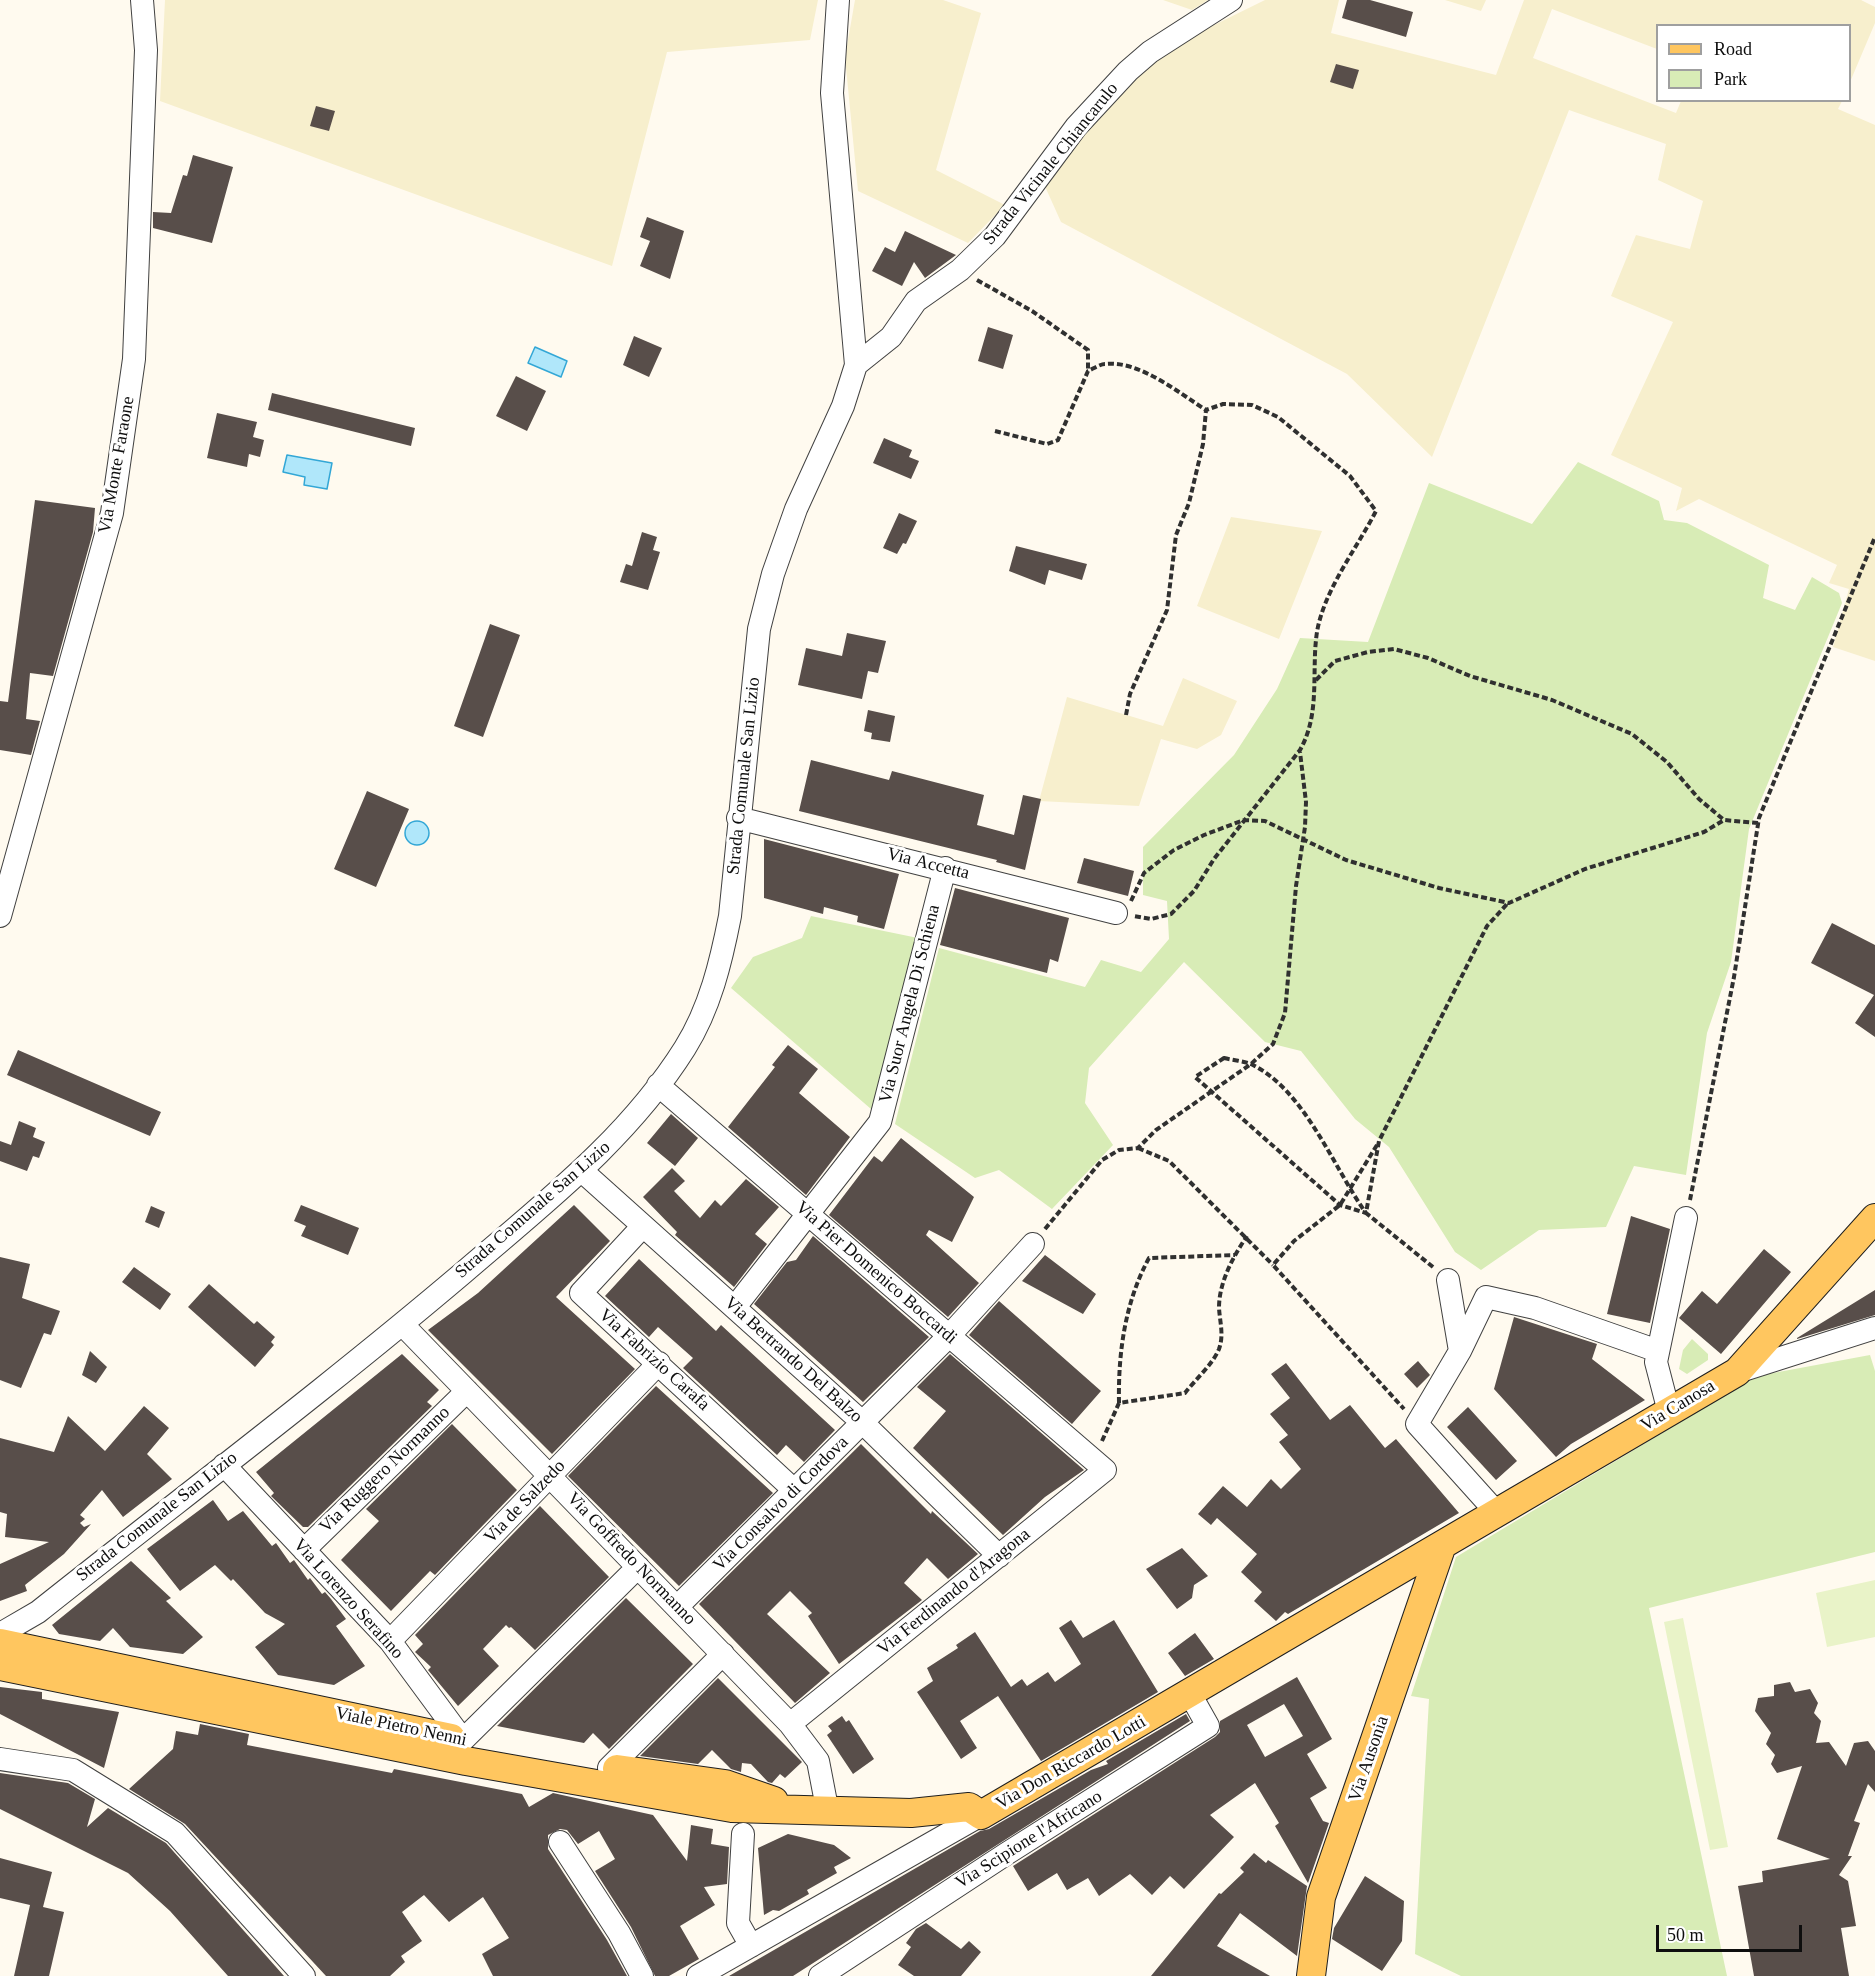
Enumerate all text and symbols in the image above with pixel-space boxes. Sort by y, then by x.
legend [1656,24,1851,102]
text: Road [1714,39,1752,59]
text: Park [1714,69,1747,89]
street label: Strada Vicinale Chiancarulo [979,78,1123,250]
street label: Via Monte Faraone [94,395,140,535]
street label: Strada Comunale San Lizio [723,676,765,876]
street label: Via Accetta [884,843,972,885]
street label: Via Suor Angela Di Schiena [875,902,945,1106]
street label: Strada Comunale San Lizio [451,1137,615,1283]
street label: Via Pier Domenico Boccardi [791,1197,961,1349]
street label: Via Bertrando Del Balzo [720,1292,866,1428]
street label: Via Fabrizio Carafa [594,1305,714,1415]
street label: Via Canosa [1637,1376,1719,1436]
street label: Via Ruggero Normanno [315,1402,455,1538]
street label: Via Consalvo di Cordova [709,1432,853,1576]
street label: Strada Comunale San Lizio [72,1447,242,1587]
street label: Via de Salzedo [480,1456,570,1548]
street label: Via Goffredo Normanno [562,1488,700,1630]
street label: Via Ferdinando d'Aragona [873,1524,1035,1660]
street label: Via Lorenzo Serafino [288,1534,408,1664]
street label: Viale Pietro Nenni [333,1703,469,1751]
street label: Via Don Riccardo Lotti [992,1711,1150,1815]
street label: Via Ausonia [1344,1713,1394,1805]
street label: Via Scipione l'Africano [952,1786,1106,1894]
scale bar [1659,1913,1804,1951]
text: 50 m [1667,1925,1704,1945]

